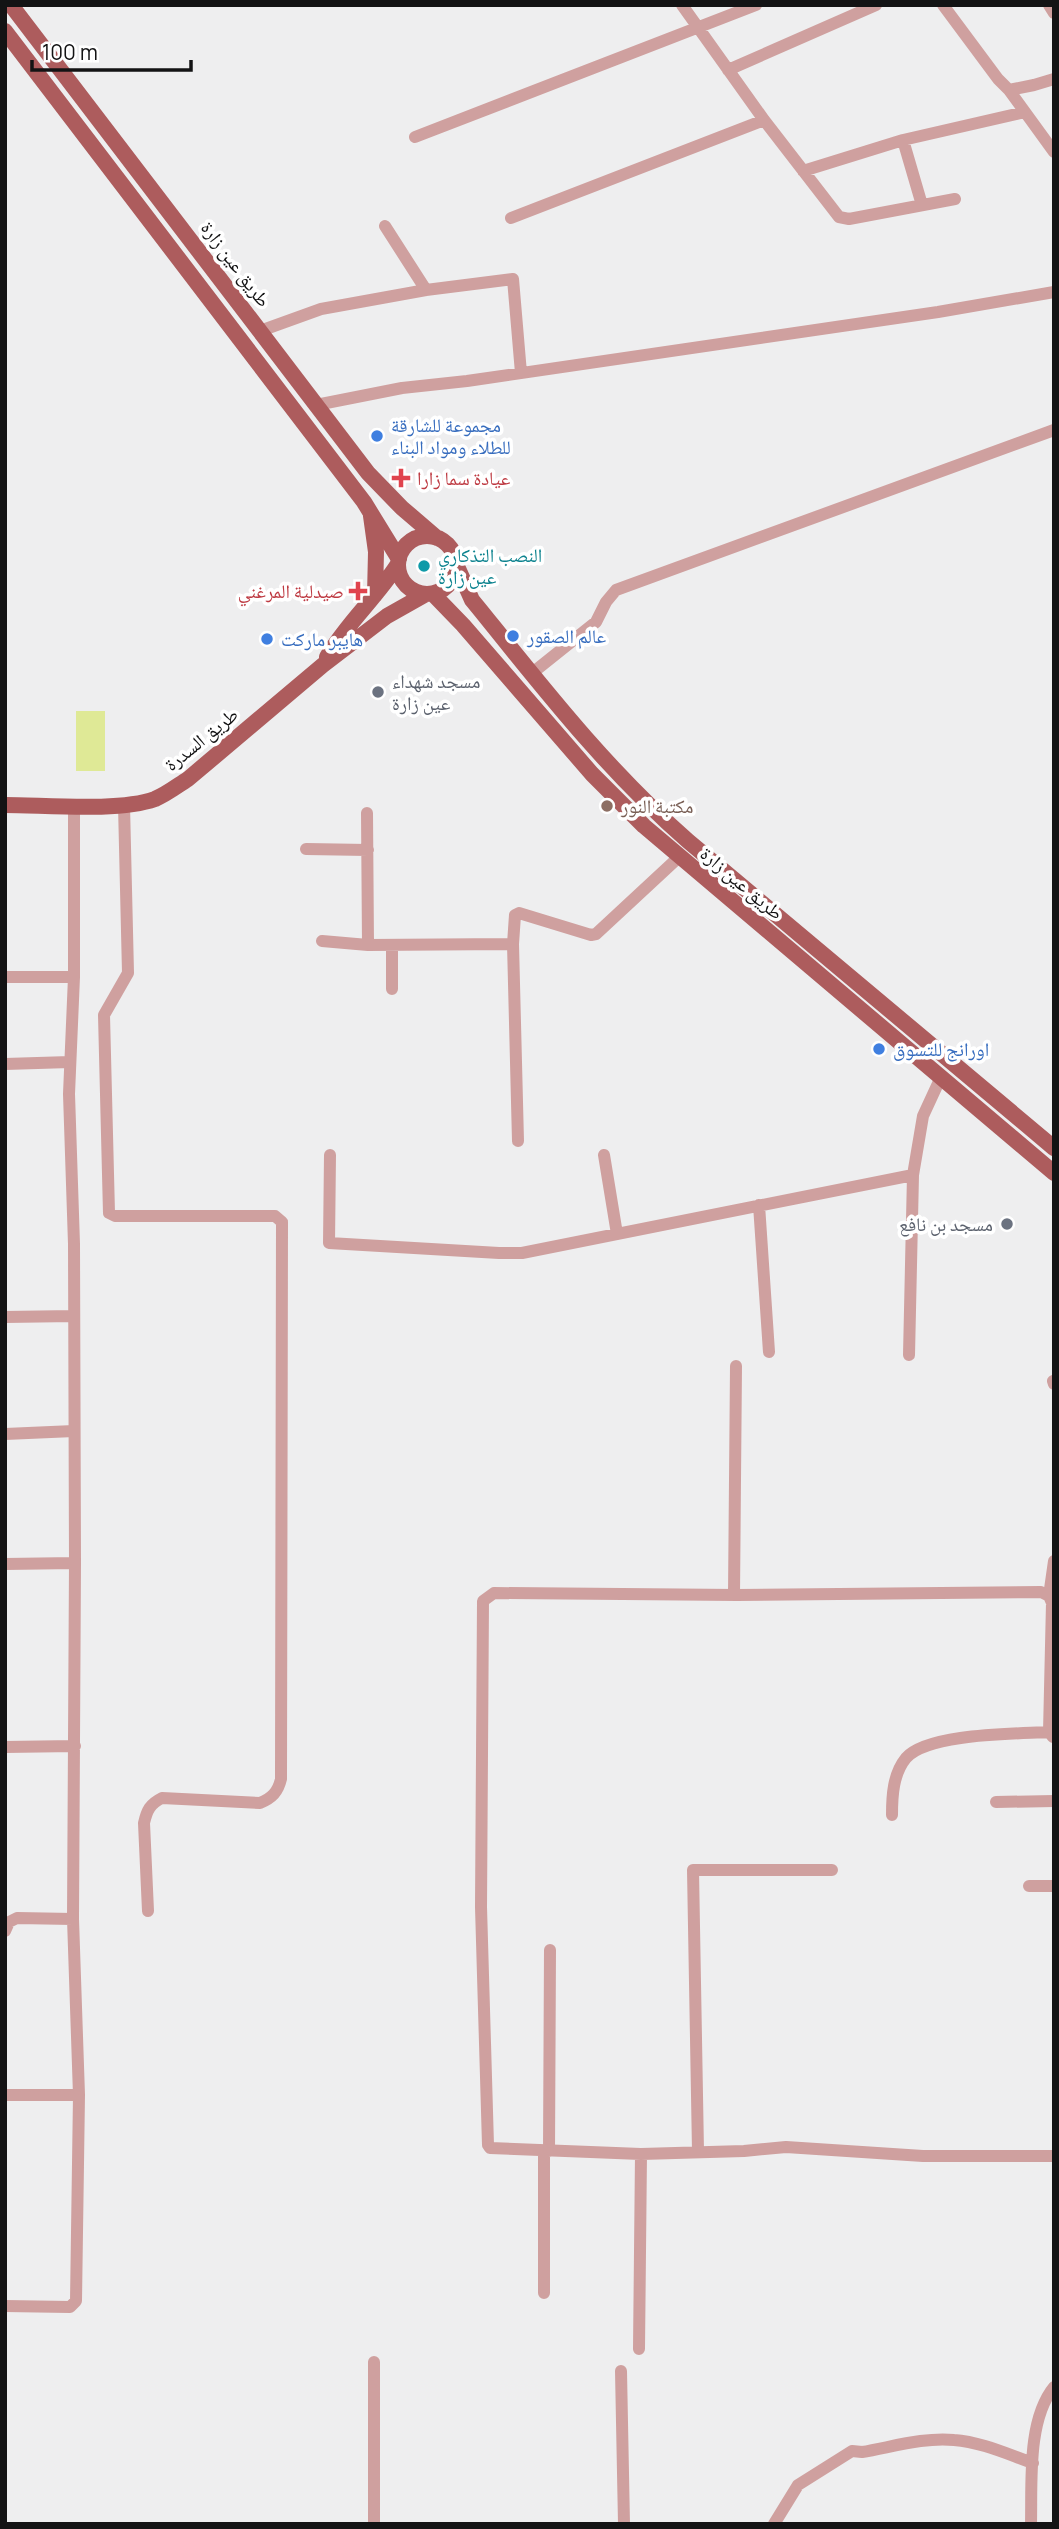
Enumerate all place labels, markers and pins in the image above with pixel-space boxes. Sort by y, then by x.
place label: مجموعة للشارقة للطلاء ومواد البناء [391,412,511,460]
marker: مجموعة للشارقة للطلاء ومواد البناء [369,428,385,444]
place label: عيادة سما زارا [417,465,511,491]
marker: عيادة سما زارا [391,468,411,488]
place label: النصب التذكاري عين زارة [438,542,542,590]
marker: النصب التذكاري عين زارة [416,558,432,574]
place label: صيدلية المرغني [238,578,344,607]
marker: صيدلية المرغني [350,583,366,599]
place label: عالم الصقور [526,623,607,649]
place label: هايبر ماركت [281,626,363,652]
marker: عالم الصقور [505,628,521,644]
marker: هايبر ماركت [259,631,275,647]
place label: مسجد شهداء عين زارة [392,668,480,716]
marker: مسجد شهداء عين زارة [370,684,386,700]
place label: مكتبة النور [620,793,694,819]
marker: مكتبة النور [599,798,615,814]
place label: اورانج للتسوق [893,1036,989,1062]
marker: اورانج للتسوق [871,1041,887,1057]
place label: مسجد بن نافع [899,1211,993,1237]
marker: مسجد بن نافع [999,1216,1015,1232]

